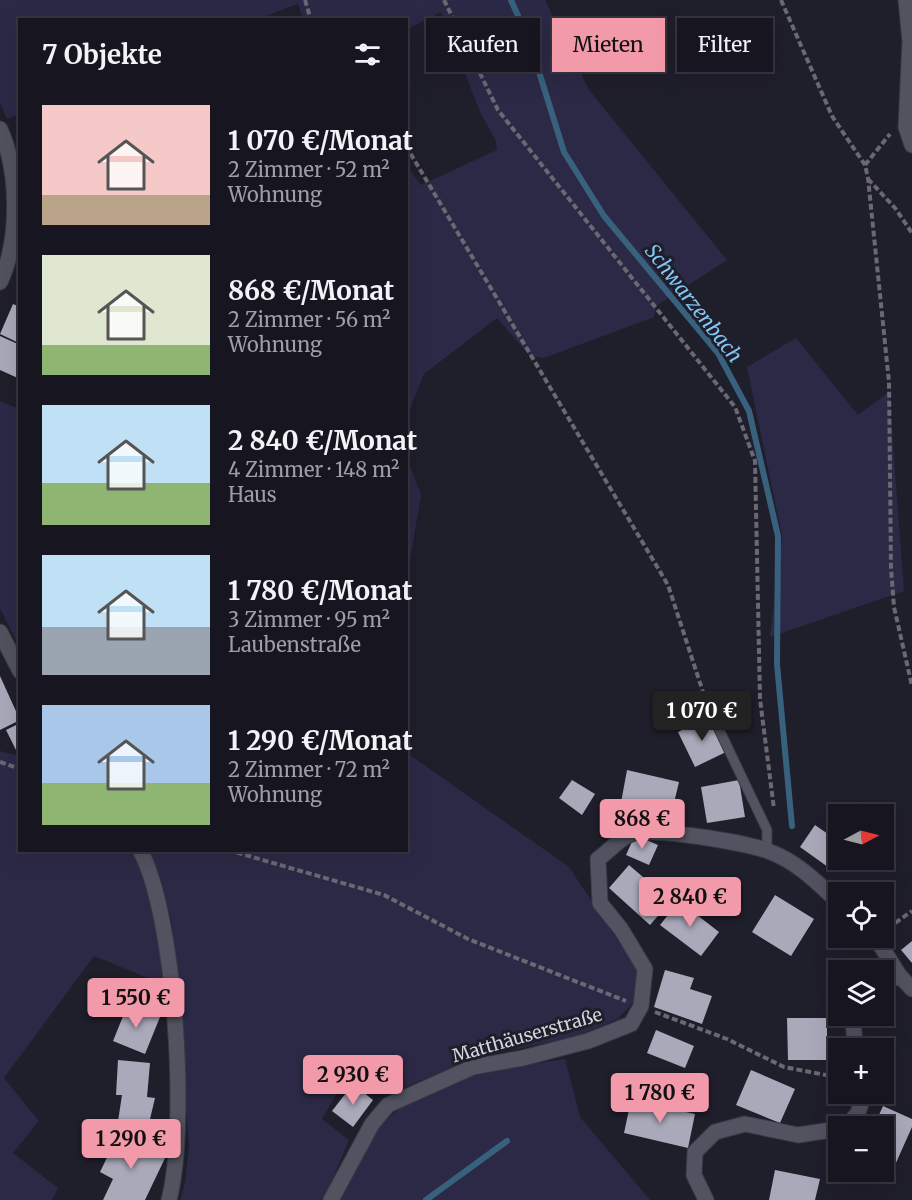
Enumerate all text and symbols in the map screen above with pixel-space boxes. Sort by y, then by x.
chip: Kaufen [426,18,540,72]
chip: Mieten [552,18,665,72]
chip: Filter [677,18,773,72]
text: 7 Objekte [42,38,162,71]
icon: filters [351,38,384,71]
text: 1 070 €/Monat [228,124,413,157]
icon: home [90,129,162,201]
text: 2 Zimmer · 52 m² [228,157,390,182]
text: Wohnung [228,182,322,207]
water label: Schwarzenbach [640,239,748,367]
text: 868 €/Monat [228,274,394,307]
icon: home [90,279,162,351]
text: 2 Zimmer · 56 m² [228,307,390,332]
text: Wohnung [228,332,322,357]
text: 2 840 €/Monat [228,424,417,457]
icon: home [90,429,162,501]
text: 4 Zimmer · 148 m² [228,457,399,482]
text: Haus [228,482,277,507]
text: 1 780 €/Monat [228,574,412,607]
icon: home [90,579,162,651]
text: 3 Zimmer · 95 m² [228,607,390,632]
text: Laubenstraße [228,632,361,657]
pin: 1 070 € [647,691,757,742]
text: 1 070 € [667,698,737,723]
text: 1 290 €/Monat [228,724,413,757]
icon: home [90,729,162,801]
text: 2 Zimmer · 72 m² [228,757,390,782]
text: Wohnung [228,782,322,807]
pin: 868 € [600,799,684,850]
north arrow [828,804,894,870]
map controls [828,804,894,1182]
text: 868 € [614,806,670,831]
pin: 2 840 € [635,877,745,928]
button: locate [828,882,894,948]
text: 2 840 € [653,884,727,909]
button: layers [828,960,894,1026]
pin: 1 550 € [81,978,191,1029]
text: 1 550 € [101,985,171,1010]
street label: Matthäuserstraße [449,1003,605,1067]
button: + [828,1038,894,1104]
pin: 2 930 € [298,1055,408,1106]
text: 2 930 € [317,1062,389,1087]
pin: 1 780 € [605,1073,715,1124]
text: 1 780 € [625,1080,695,1105]
button: − [828,1116,894,1182]
pin: 1 290 € [76,1119,186,1170]
text: 1 290 € [96,1126,166,1151]

